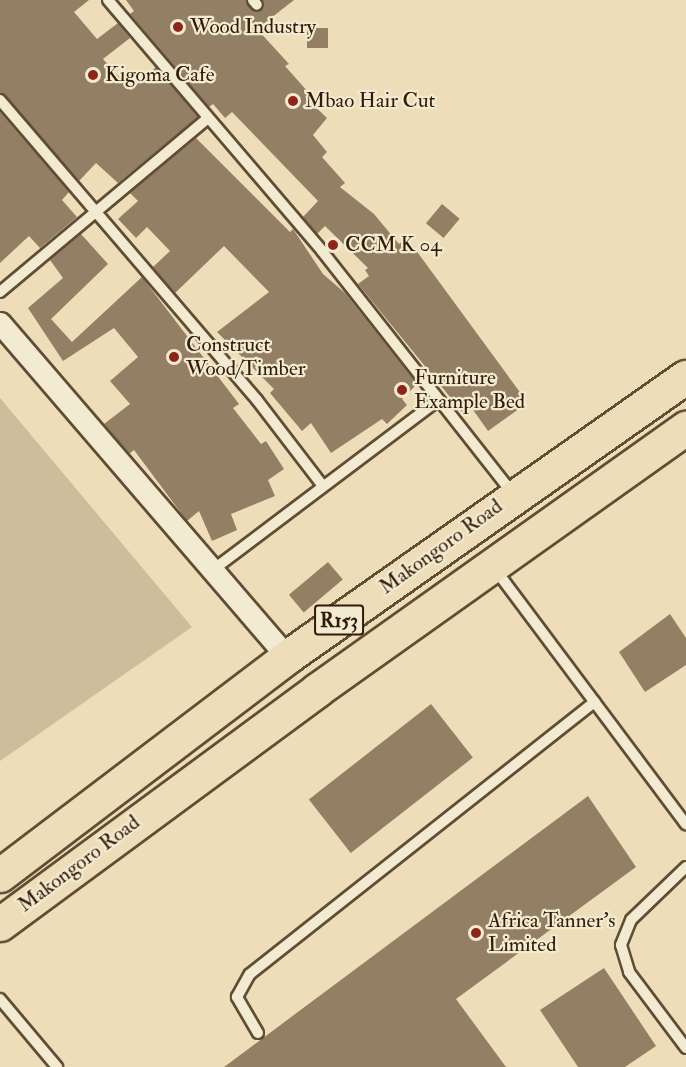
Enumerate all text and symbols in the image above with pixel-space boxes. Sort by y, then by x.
place label: Wood Industry [190,14,316,40]
marker: Wood Industry [171,20,185,34]
place label: Kigoma Cafe [105,62,214,88]
marker: Kigoma Cafe [86,68,100,82]
place label: Mbao Hair Cut [305,88,435,114]
marker: Mbao Hair Cut [286,94,300,108]
place label: CCM K 04 [345,232,442,258]
marker: CCM K 04 [326,238,340,252]
place label: Construct Wood/Timber [186,332,306,382]
marker: Construct Wood/Timber [167,350,181,364]
place label: Furniture Example Bed [414,365,525,415]
marker: Furniture Example Bed [395,383,409,397]
street label: Makongoro Road [375,494,507,600]
road number: R153 [314,603,364,637]
street label: Makongoro Road [13,810,145,918]
place label: Africa Tanner's Limited [488,908,615,958]
marker: Africa Tanner's Limited [469,926,483,940]

